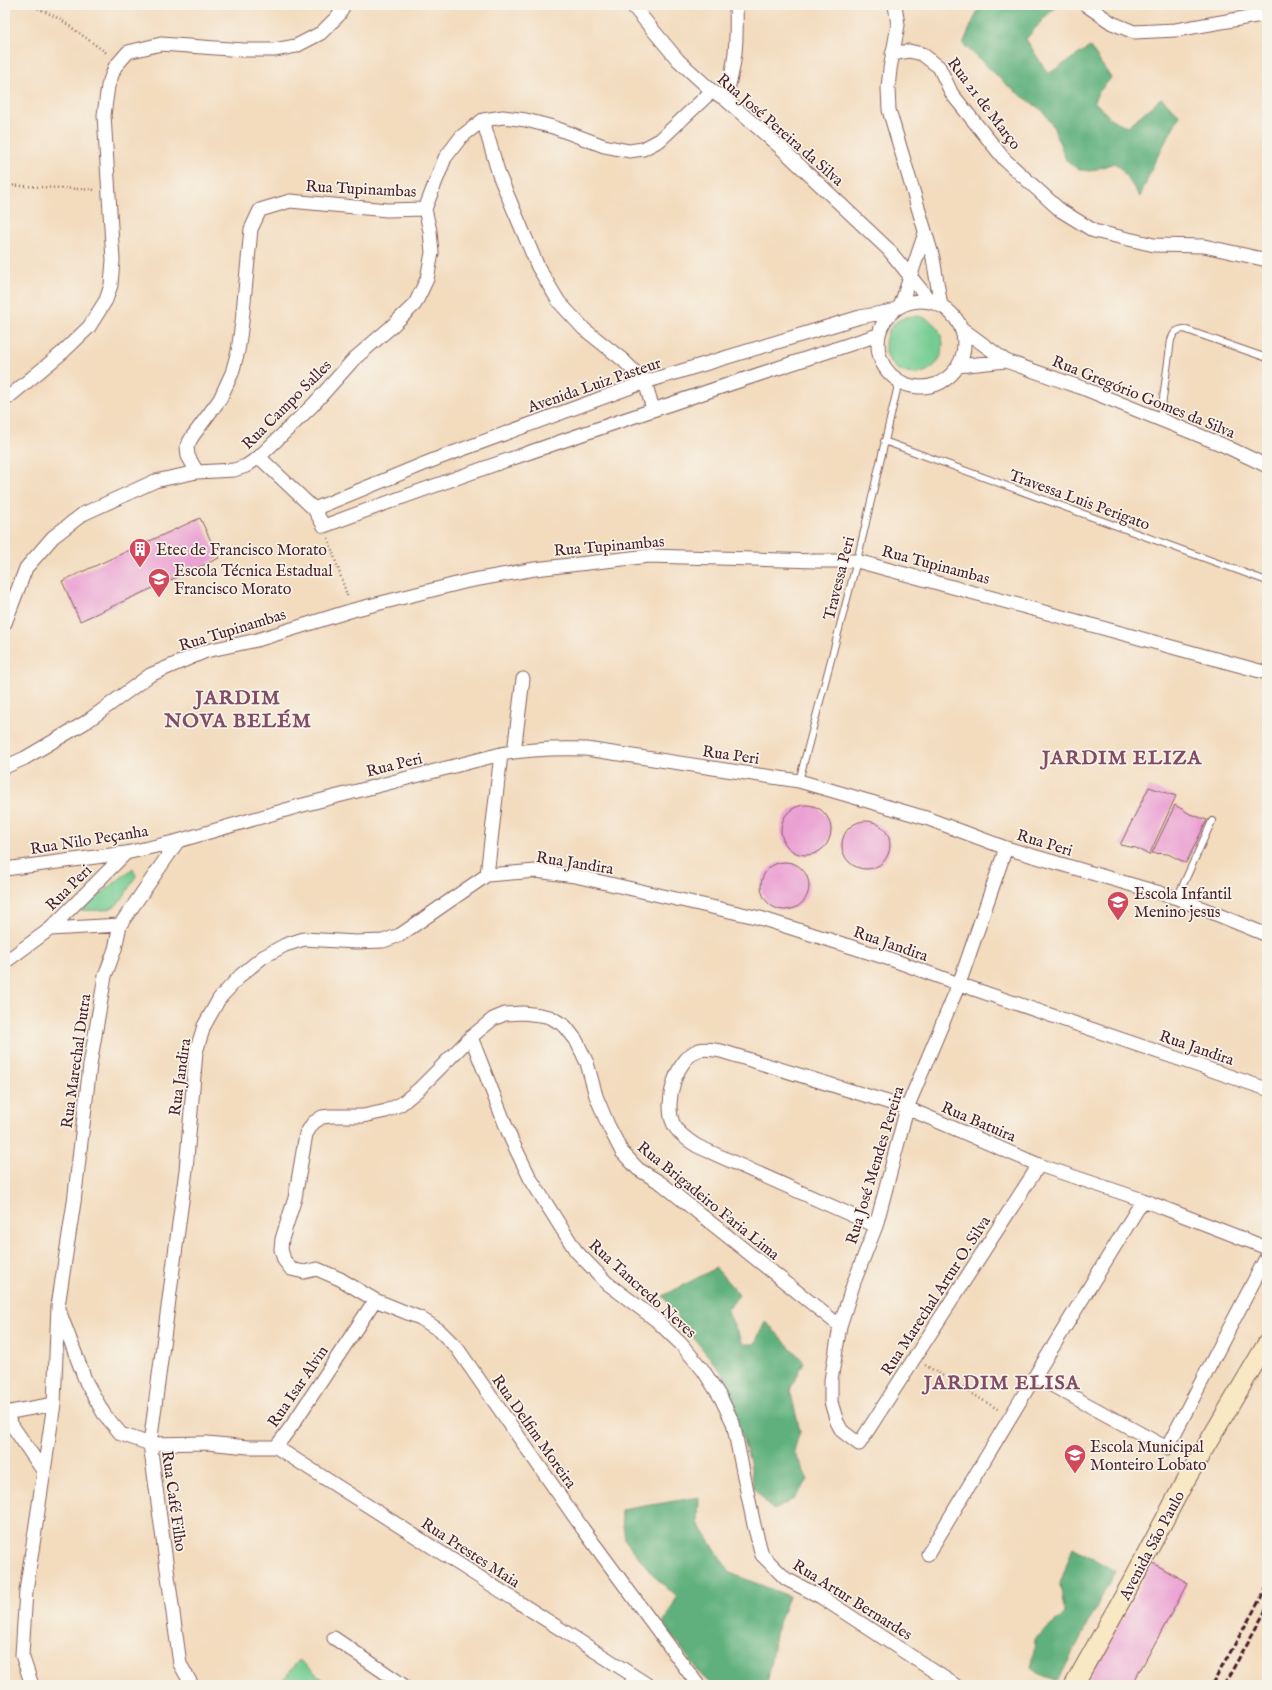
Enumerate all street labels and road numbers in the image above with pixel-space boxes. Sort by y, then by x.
street label: Rua 21 de Março [942,54,1025,155]
street label: Rua José Pereira da Silva [712,70,847,191]
street label: Rua Tupinambas [305,177,417,203]
street label: Rua Gregório Gomes da Silva [1049,352,1238,444]
street label: Avenida Luiz Pasteur [524,354,664,418]
street label: Rua Campo Salles [238,356,337,455]
street label: Travessa Luis Perigato [1006,466,1153,536]
street label: Rua Tupinambas [553,532,666,562]
street label: Travessa Peri [820,535,860,622]
street label: Rua Tupinambas [879,542,992,590]
street label: Rua Tupinambas [177,605,289,657]
street label: Rua Peri [701,742,761,770]
street label: Rua Peri [364,749,425,783]
street label: Rua Nilo Peçanha [29,822,150,860]
street label: Rua Peri [1014,826,1075,862]
street label: Rua Jandira [535,848,615,880]
street label: Rua Peri [42,861,97,916]
street label: Rua Jandira [850,923,931,967]
street label: Rua Marechal Dutra [58,993,96,1130]
street label: Rua Jandira [1156,1027,1237,1071]
street label: Rua Jandira [166,1037,196,1117]
street label: Rua José Mendes Pereira [842,1084,910,1247]
street label: Rua Batuira [938,1098,1019,1148]
street label: Rua Brigadeiro Faria Lima [632,1138,783,1265]
street label: Rua Marechal Artur O. Silva [878,1212,996,1380]
street label: Rua Tancredo Neves [584,1236,700,1343]
street label: Rua Isar Alvin [264,1342,334,1432]
street label: Rua Delfim Moreira [487,1371,580,1493]
street label: Rua Café Filho [156,1450,190,1553]
street label: Avenida São Paulo [1115,1487,1190,1605]
street label: Rua Prestes Maia [417,1514,523,1593]
street label: Rua Artur Bernardes [788,1556,916,1646]

